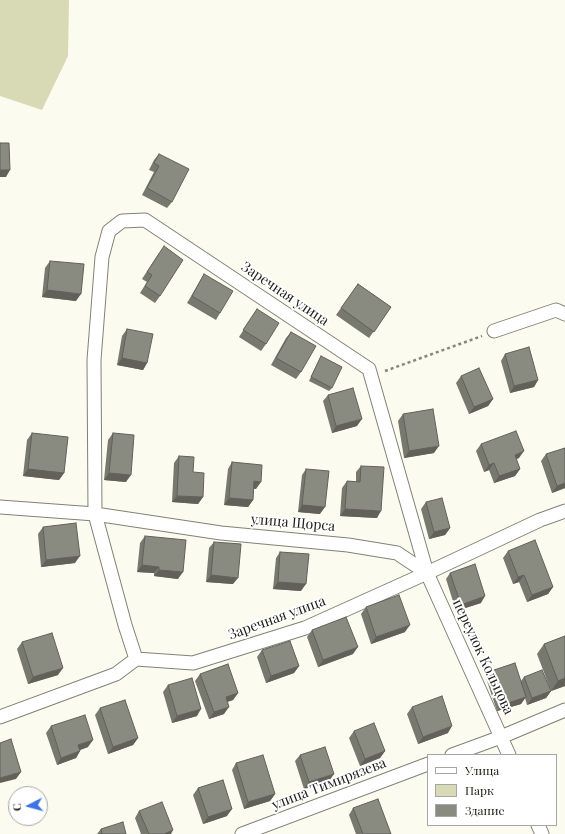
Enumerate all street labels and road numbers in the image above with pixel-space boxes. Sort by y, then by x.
street label: Заречная улица [238,259,332,329]
street label: улица Щорса [250,511,336,535]
street label: Заречная улица [226,593,328,643]
street label: переулок Кольцова [449,597,517,717]
street label: улица Тимирязева [269,754,389,814]

